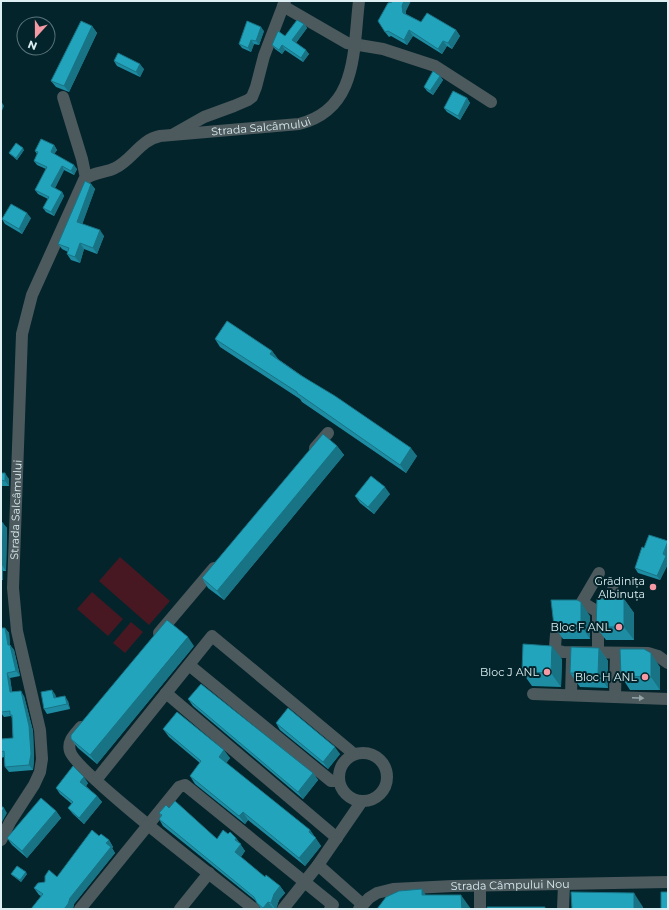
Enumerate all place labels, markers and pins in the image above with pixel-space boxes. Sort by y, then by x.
place label: Grădinița Albinuța [595,574,645,601]
marker: Grădinița Albinuța [648,582,658,592]
place label: Bloc F ANL [551,620,612,634]
marker: Bloc F ANL [614,622,624,632]
place label: Bloc J ANL [480,665,540,679]
marker: Bloc J ANL [542,667,552,677]
place label: Bloc H ANL [575,670,638,684]
marker: Bloc H ANL [640,672,650,682]

